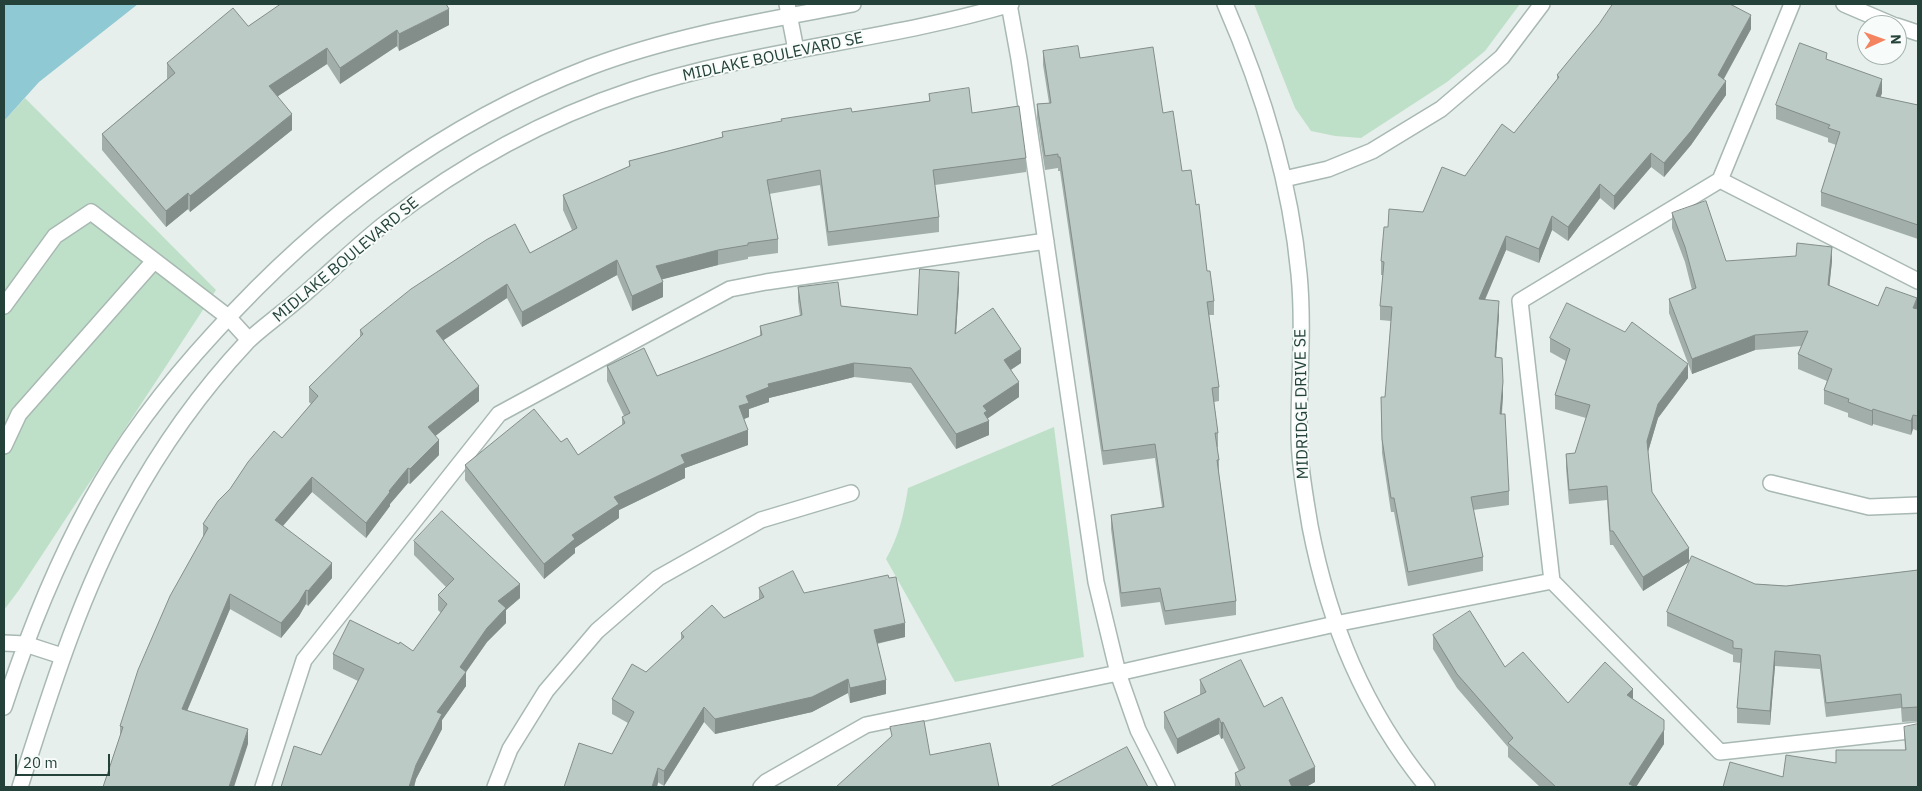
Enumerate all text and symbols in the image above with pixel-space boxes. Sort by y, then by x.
north arrow [1857,15,1907,65]
street label: MIDLAKE BOULEVARD SE [681,28,865,86]
text: N [1887,34,1905,45]
street label: MIDLAKE BOULEVARD SE [269,193,423,327]
street label: MIDRIDGE DRIVE SE [1291,329,1313,479]
scale bar [18,744,112,776]
text: 20 m [23,753,58,772]

